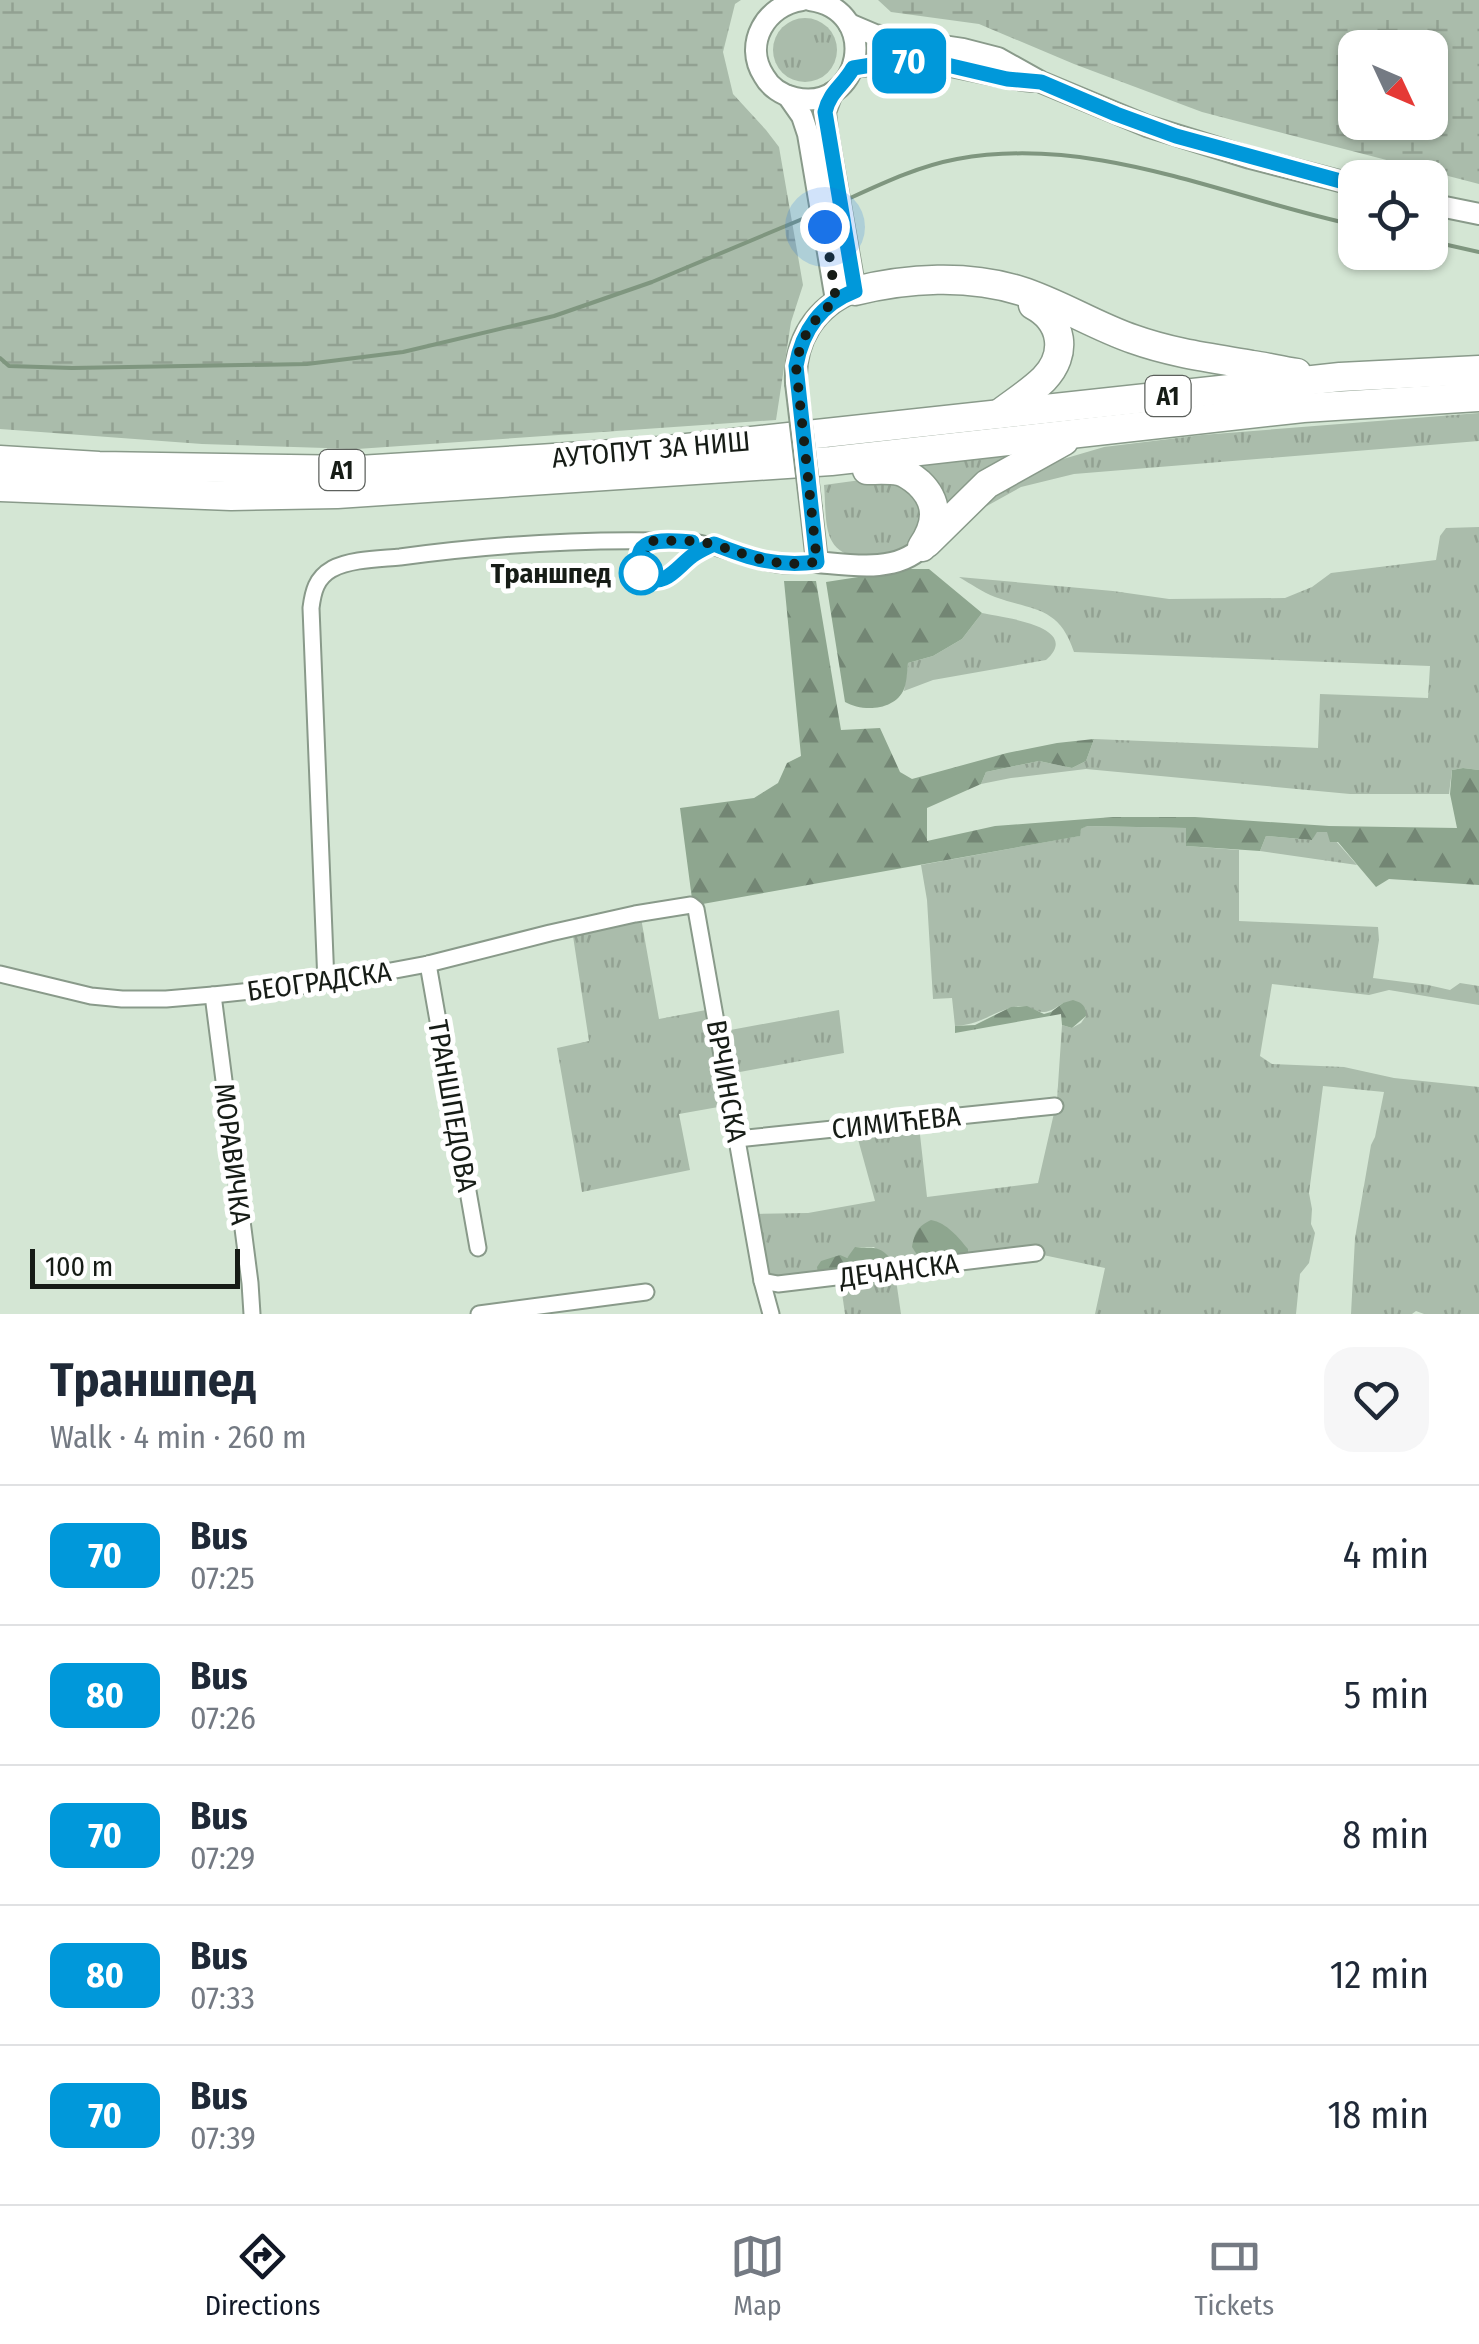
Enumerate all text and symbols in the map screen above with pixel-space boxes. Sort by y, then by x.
line badge: 70 [864,28,954,94]
north arrow [1338,30,1448,140]
map controls [1338,30,1448,270]
text: 70 [892,40,926,82]
button: locate [1338,160,1448,270]
your location [800,202,850,252]
road number: A1 [1146,376,1190,416]
street label: АУТОПУТ ЗА НИШ [550,424,752,475]
road number: A1 [320,450,364,490]
marker: Траншпед [620,552,662,594]
place label: Траншпед [491,557,611,590]
street label: БЕОГРАДСКА [245,955,393,1008]
street label: ТРАНШПЕДОВА [421,1018,484,1195]
street label: ВРЧИНСКА [700,1018,753,1145]
street label: МОРАВИЧКА [207,1081,258,1227]
street label: СИМИЋЕВА [830,1099,962,1146]
scale bar [30,1244,240,1288]
street label: ДЕЧАНСКА [837,1247,961,1294]
text: 100 m [45,1250,113,1283]
button: heart [1324,1347,1429,1452]
text: Траншпед [50,1351,256,1409]
text: Walk · 4 min · 260 m [50,1418,307,1456]
text: Bus [190,1513,248,1559]
text: 4 min [1343,1532,1429,1578]
text: 70 [88,1534,122,1576]
text: 07:25 [190,1559,255,1597]
text: Bus [190,1653,248,1699]
text: 5 min [1344,1672,1429,1718]
text: 80 [86,1674,124,1716]
text: 07:26 [190,1699,256,1737]
text: Bus [190,1793,248,1839]
text: 8 min [1342,1812,1429,1858]
text: 70 [88,1814,122,1856]
text: 07:29 [190,1839,255,1877]
text: Bus [190,1933,248,1979]
text: 12 min [1330,1952,1429,1998]
text: 80 [86,1954,124,1996]
text: 07:33 [190,1979,255,2017]
text: Bus [190,2073,248,2119]
text: 18 min [1327,2092,1429,2138]
text: 70 [88,2094,122,2136]
text: 07:39 [190,2119,256,2157]
tab: Directions [205,2229,321,2322]
tab: Map [730,2229,785,2322]
tab: Tickets [1194,2229,1274,2322]

